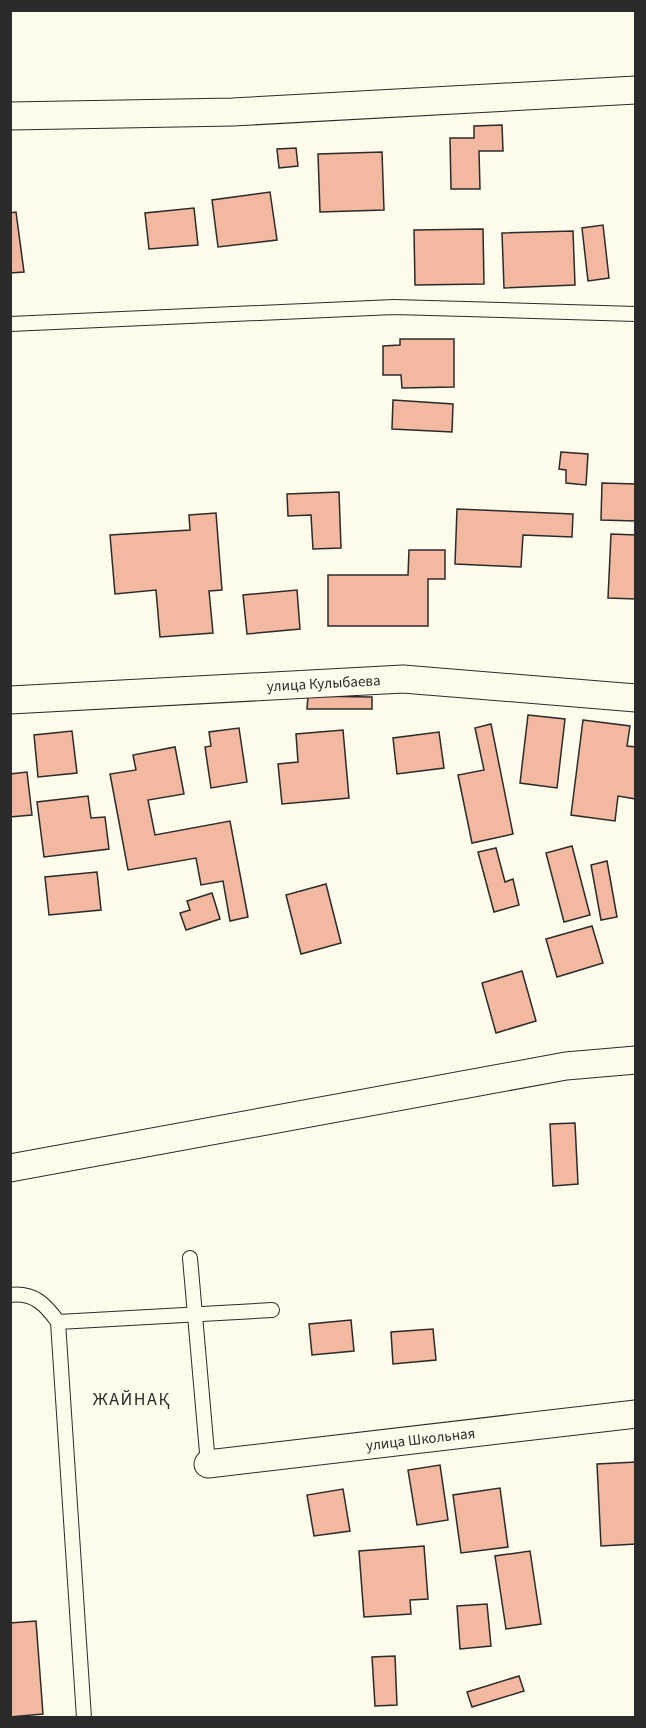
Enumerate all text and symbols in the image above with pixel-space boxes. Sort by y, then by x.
street label: улица Кулыбаева [266,670,381,697]
district label: ЖАЙНАҚ [93,1387,171,1412]
street label: улица Школьная [365,1422,476,1456]

